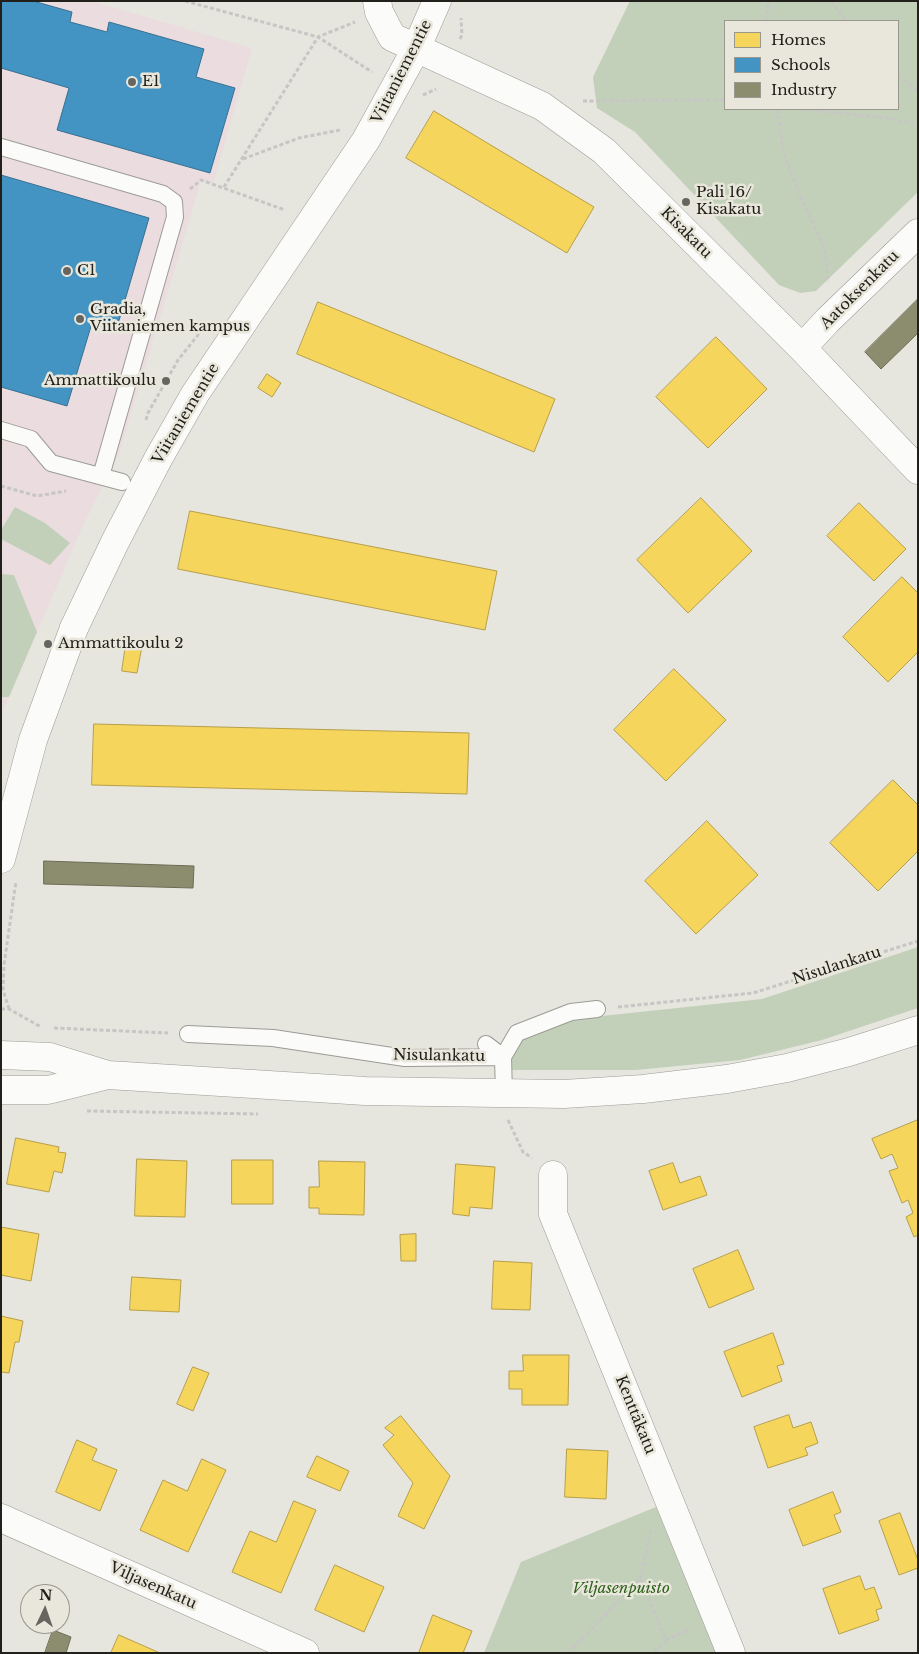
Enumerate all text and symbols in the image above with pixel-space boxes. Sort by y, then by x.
street label: Viitaniementie [368,17,436,127]
legend [724,20,899,110]
text: Homes [771,30,826,49]
text: Schools [771,55,830,74]
place label: E1 [142,73,160,91]
marker: E1 [126,76,138,88]
text: Industry [771,80,837,99]
place label: Pali 16/ Kisakatu [696,184,761,219]
marker: Pali 16/ Kisakatu [680,196,692,208]
street label: Kisakatu [657,204,715,262]
street label: Aatoksenkatu [817,247,903,333]
place label: C1 [77,262,96,280]
marker: C1 [61,265,73,277]
place label: Gradia, Viitaniemen kampus [90,301,250,336]
marker: Gradia, Viitaniemen kampus [74,313,86,325]
street label: Viitaniementie [149,360,223,468]
place label: Ammattikoulu [44,372,156,390]
marker: Ammattikoulu [160,375,172,387]
place label: Ammattikoulu 2 [58,635,184,653]
marker: Ammattikoulu 2 [42,638,54,650]
street label: Nisulankatu [790,943,884,989]
street label: Nisulankatu [393,1046,485,1066]
street label: Kenttäkatu [611,1373,659,1457]
street label: Viljasenkatu [107,1559,199,1613]
park label: Viljasenpuisto [572,1580,670,1598]
north arrow [20,1584,70,1634]
text: N [39,1586,53,1604]

